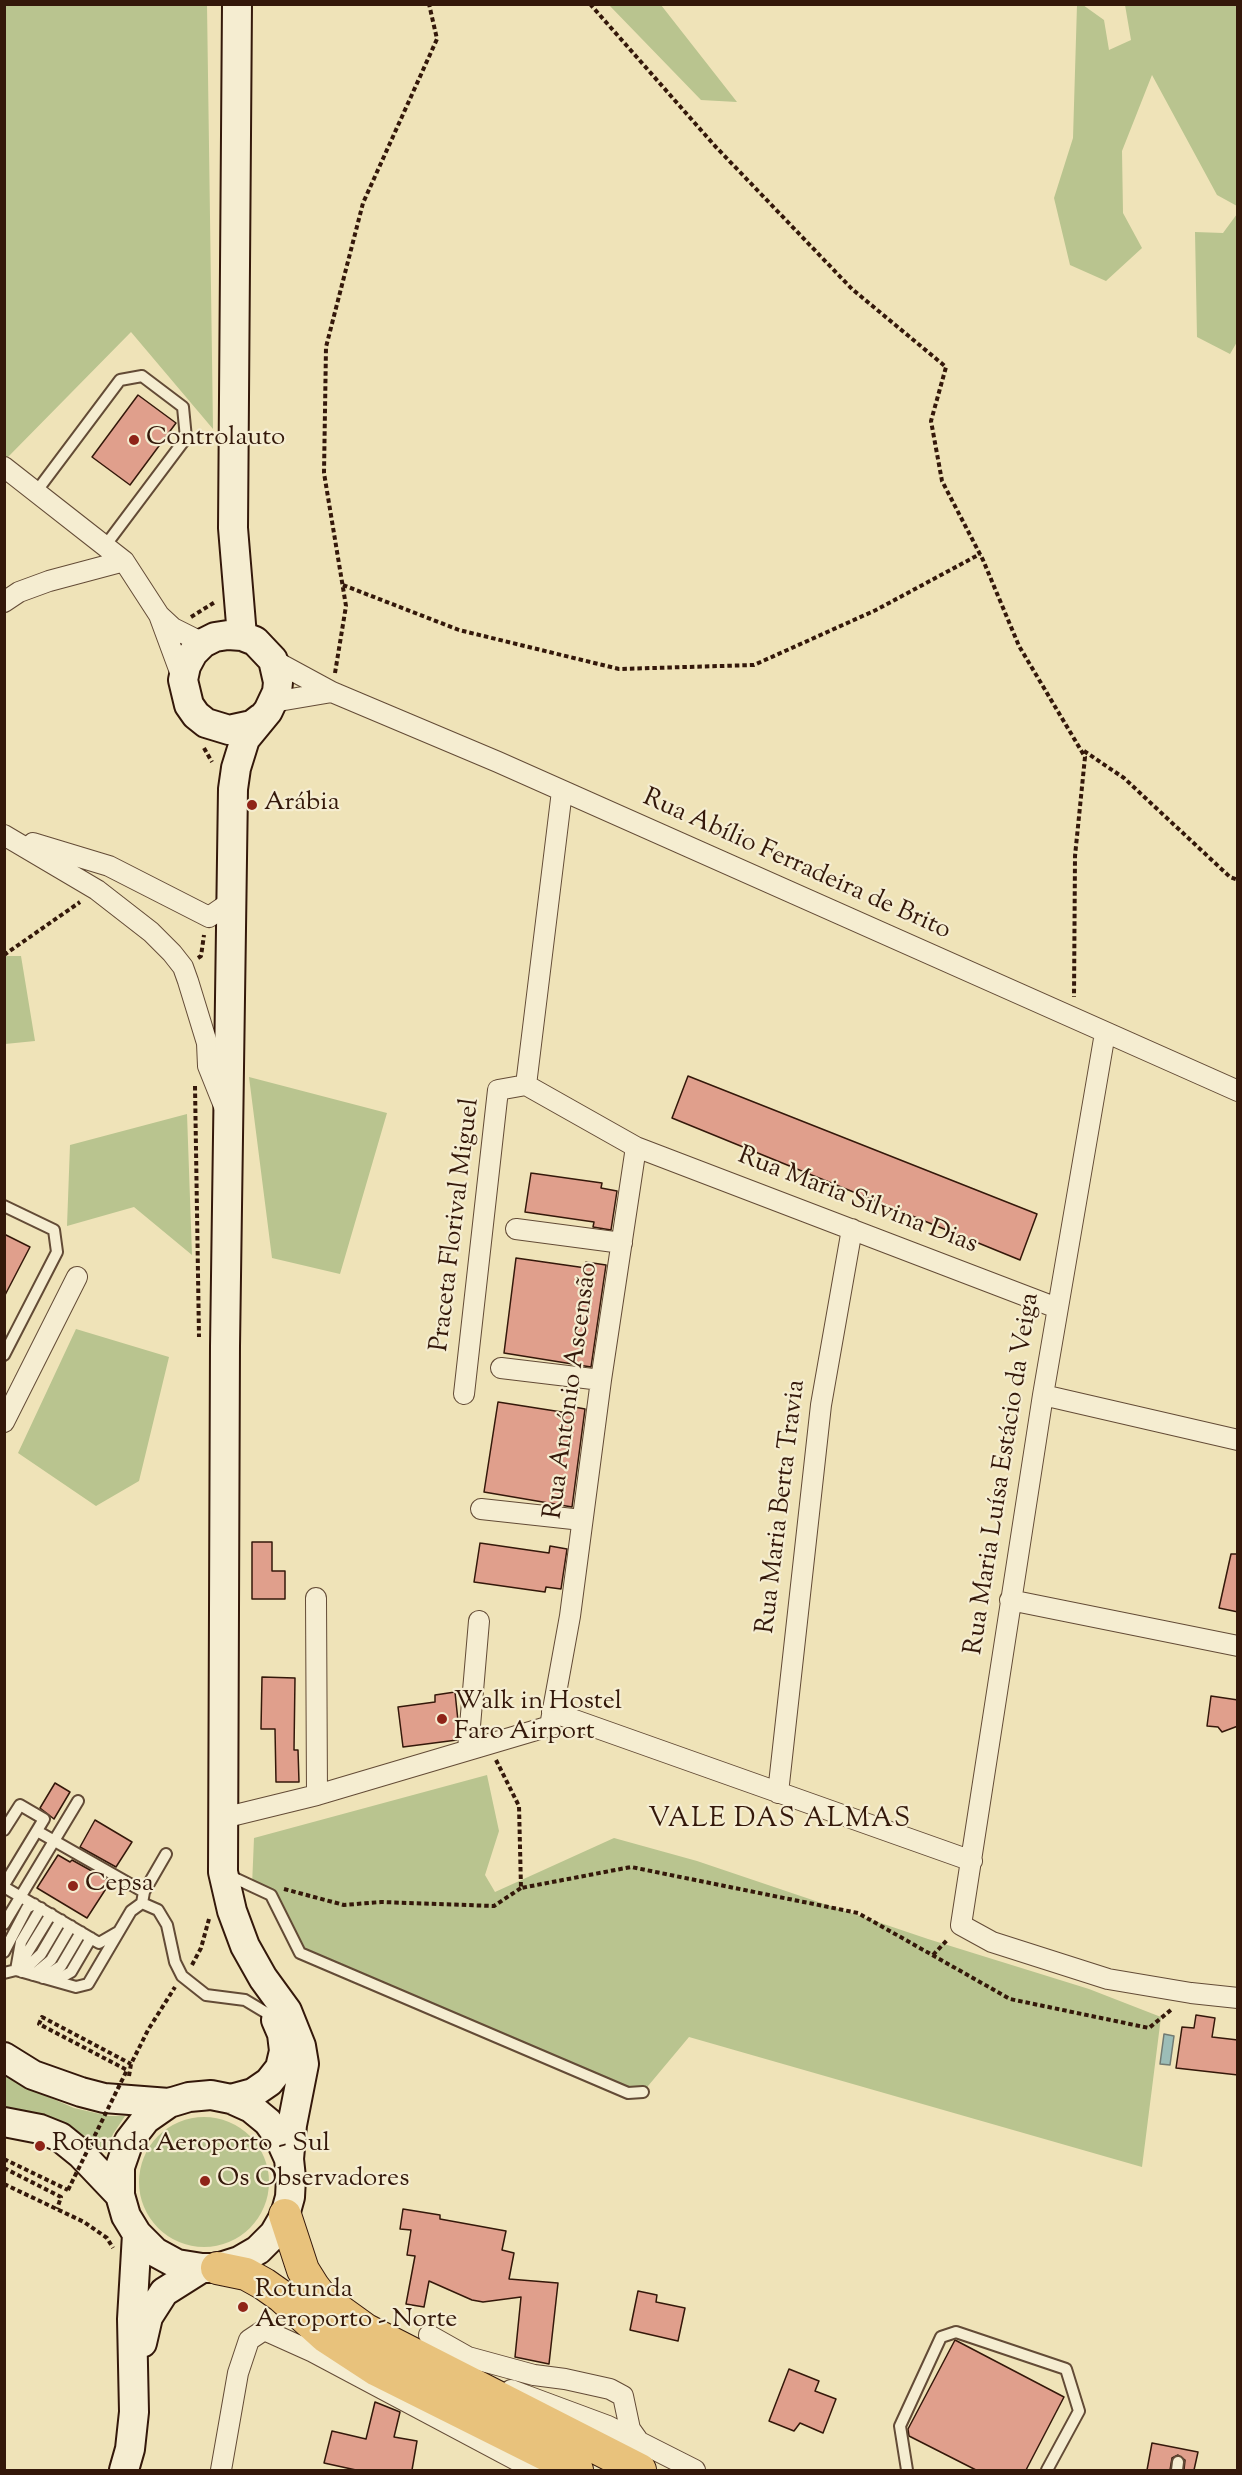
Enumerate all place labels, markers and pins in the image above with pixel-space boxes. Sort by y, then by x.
place label: Controlauto [146,424,285,456]
marker: Controlauto [127,433,141,447]
place label: Arábia [264,789,340,821]
marker: Arábia [245,798,259,812]
place label: Walk in Hostel Faro Airport [454,1688,622,1750]
marker: Walk in Hostel Faro Airport [435,1712,449,1726]
place label: Cepsa [85,1870,154,1902]
marker: Cepsa [66,1879,80,1893]
place label: Rotunda Aeroporto - Sul [52,2130,330,2162]
marker: Rotunda Aeroporto - Sul [33,2139,47,2153]
place label: Os Observadores [217,2165,409,2197]
marker: Os Observadores [198,2174,212,2188]
place label: Rotunda Aeroporto - Norte [255,2276,457,2338]
marker: Rotunda Aeroporto - Norte [236,2300,250,2314]

